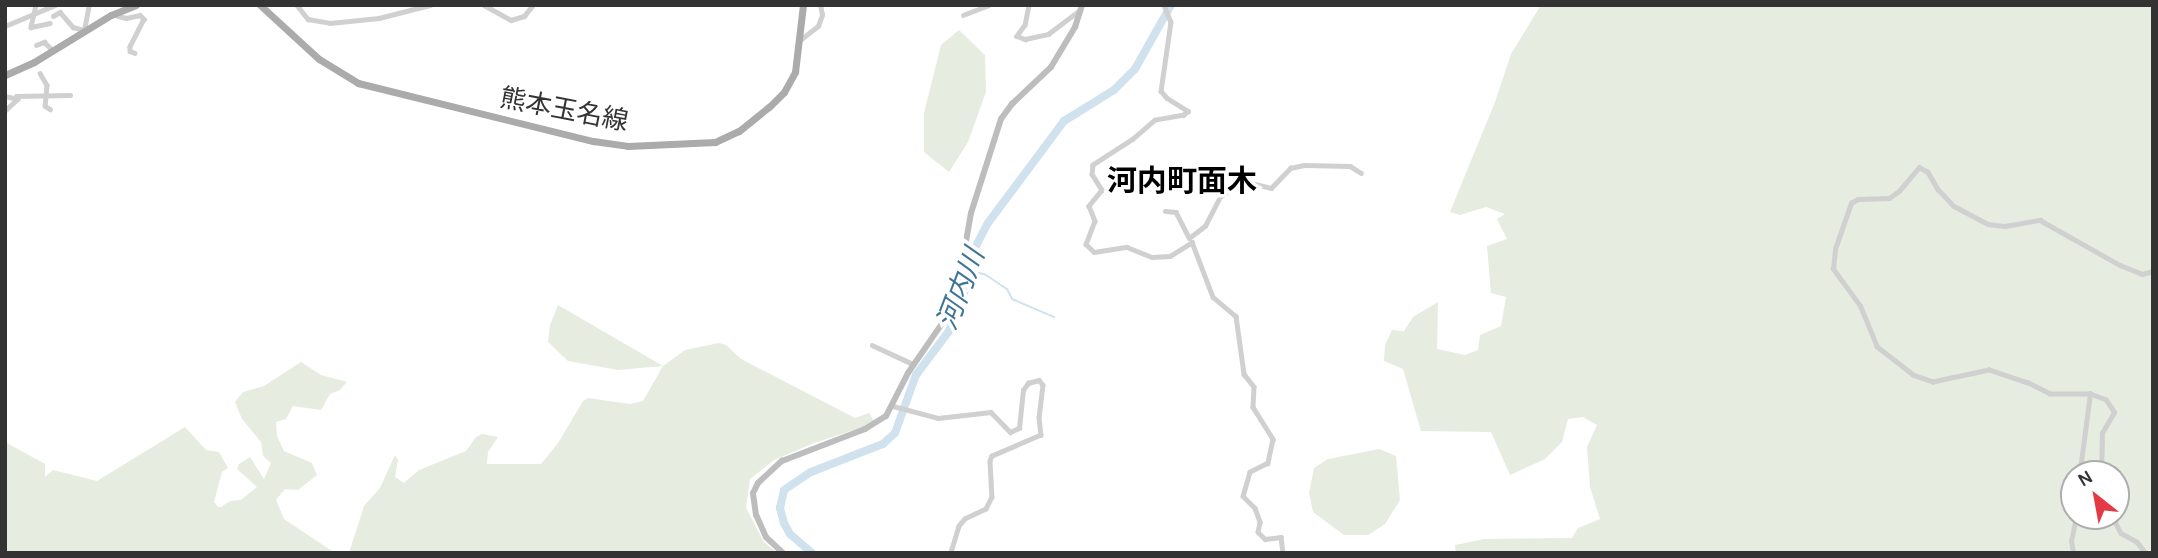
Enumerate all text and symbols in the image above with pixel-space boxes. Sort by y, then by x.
street label: 熊本玉名線 [497,82,631,138]
district label: 河内町面木 [1107,163,1257,199]
water label: 河内川 [930,244,992,334]
north arrow [2060,460,2130,530]
text: N [2074,466,2097,492]

